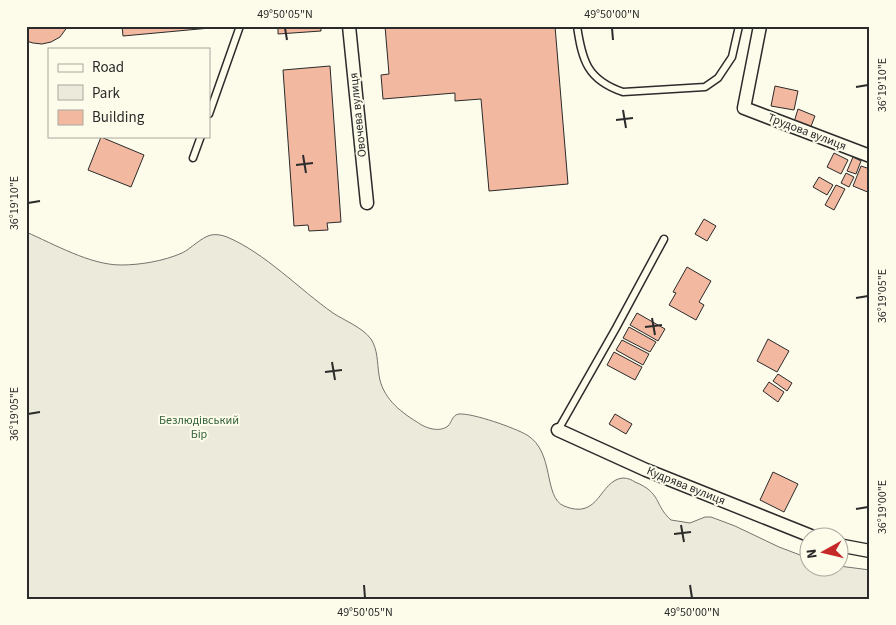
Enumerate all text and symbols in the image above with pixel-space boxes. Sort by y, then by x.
text: 49°50'05"N [257,6,313,23]
text: 49°50'00"N [584,6,640,23]
legend [48,48,210,138]
text: Road [92,57,124,78]
text: 36°19'10"E [874,58,891,112]
street label: Овочева вулиця [345,72,371,158]
text: Park [92,83,121,104]
text: Building [92,107,145,128]
street label: Трудова вулиця [765,109,849,155]
text: 36°19'10"E [6,176,23,230]
text: 36°19'05"E [874,269,891,323]
text: 36°19'05"E [6,387,23,441]
park label: Безлюдівський Бір [159,412,239,443]
street label: Кудрява вулиця [644,462,728,510]
text: 36°19'00"E [874,480,891,534]
north arrow [798,528,848,578]
text: N [802,548,823,560]
text: 49°50'05"N [337,604,393,621]
text: 49°50'00"N [664,604,720,621]

